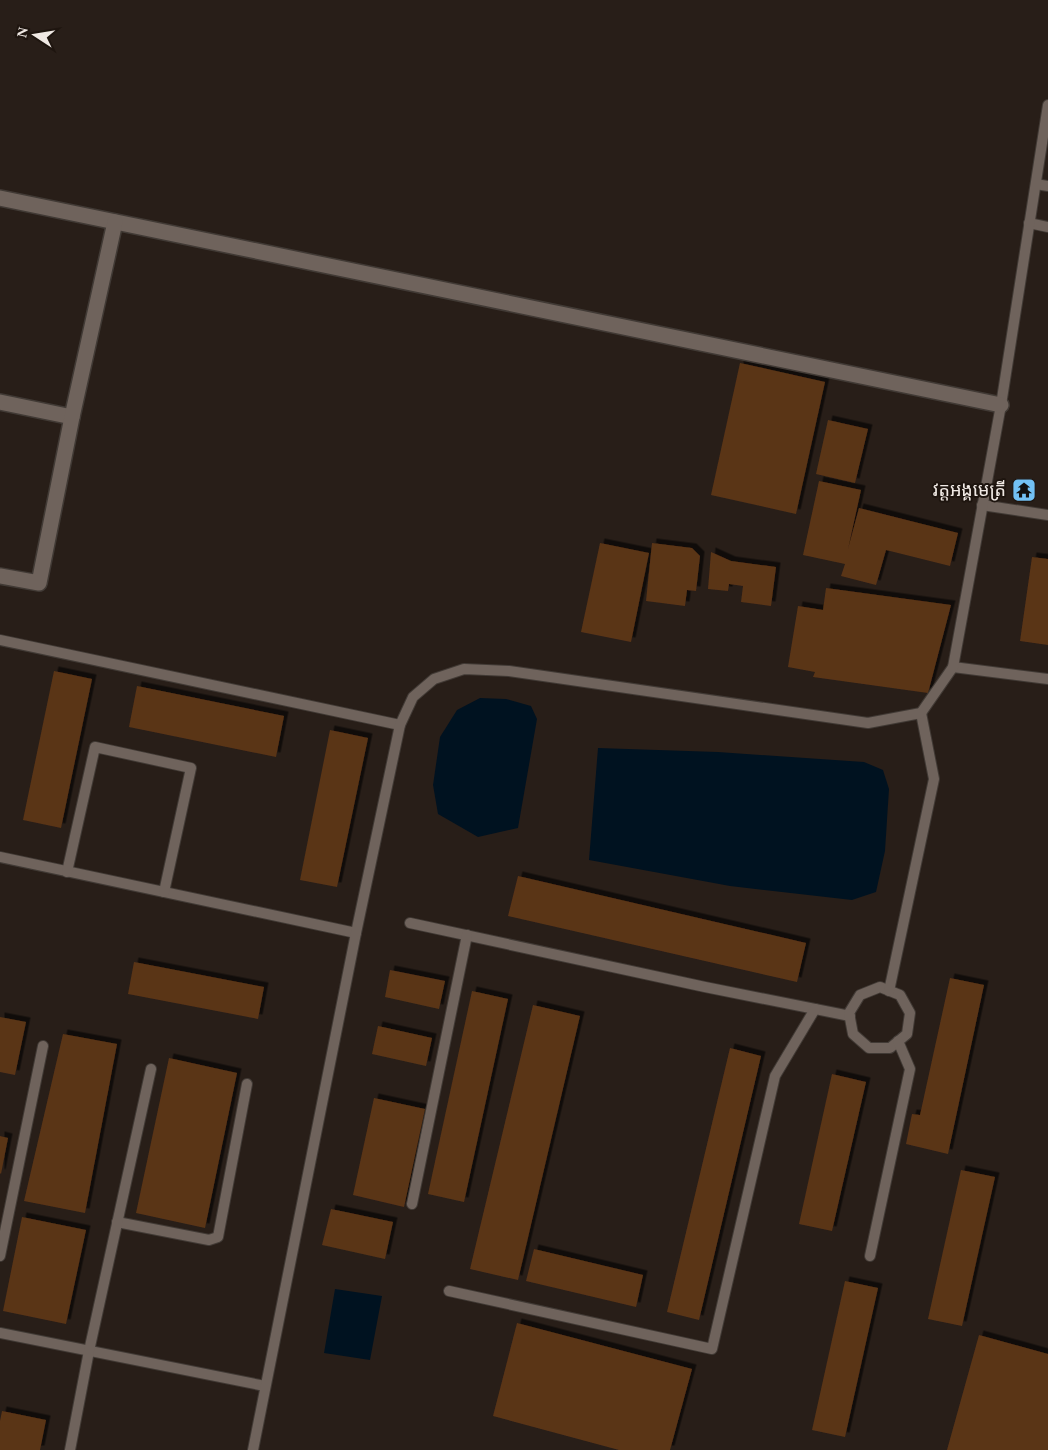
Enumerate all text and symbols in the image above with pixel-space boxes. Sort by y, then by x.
north arrow [10,10,60,60]
text: N [14,26,31,39]
temple icon: វត្តអង្គមេត្រី [1011,477,1037,503]
place label: វត្តអង្គមេត្រី [933,480,1006,501]

